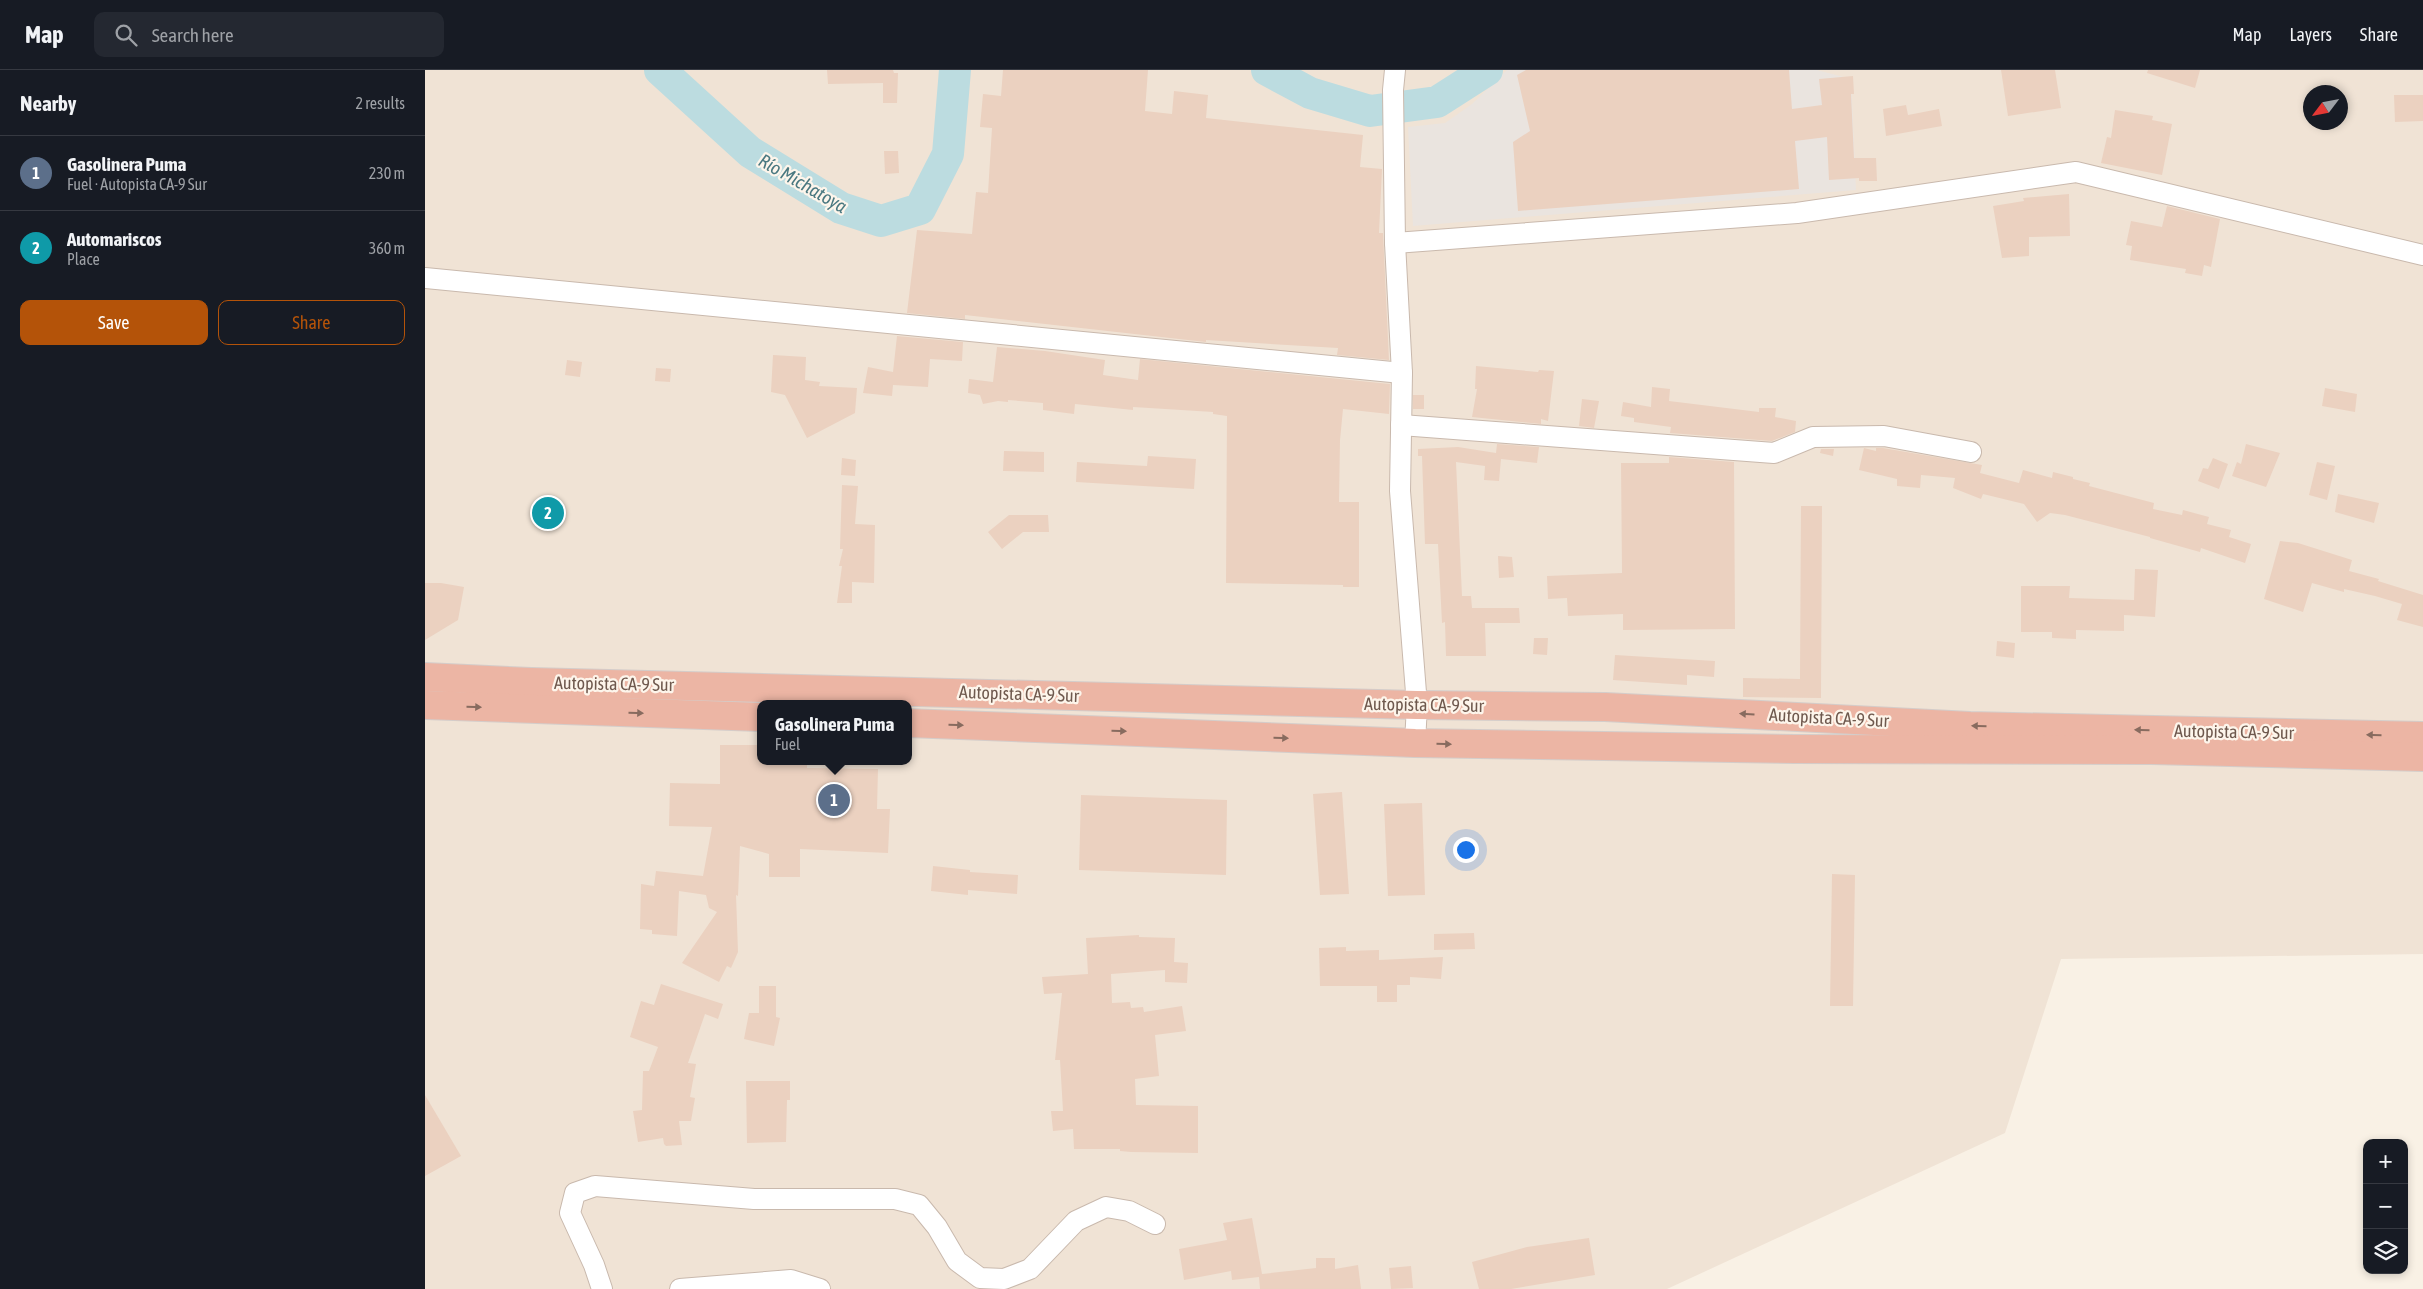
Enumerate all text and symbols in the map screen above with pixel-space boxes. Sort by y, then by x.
search box [94,12,444,57]
text: Map [25,21,64,48]
icon: search [112,21,140,49]
text: Search here [152,24,234,46]
text: Map [2232,24,2261,45]
text: Layers [2289,24,2332,45]
text: Share [2360,24,2398,45]
north arrow [2303,85,2348,130]
text: Nearby [20,91,76,115]
text: 2 results [355,94,405,112]
water label: Río Michatoya [755,149,851,217]
text: Gasolinera Puma [67,153,186,175]
text: 1 [32,164,40,182]
text: 230 m [369,164,405,182]
text: Fuel · Autopista CA-9 Sur [67,175,207,193]
text: Automariscos [67,228,162,250]
text: 2 [32,239,40,257]
text: 360 m [369,239,405,257]
text: Place [67,250,100,268]
button: Save [20,300,208,345]
button: Share [218,300,405,345]
pin: 2 [532,494,564,532]
street label: Autopista CA-9 Sur [554,672,675,695]
street label: Autopista CA-9 Sur [959,681,1080,706]
street label: Autopista CA-9 Sur [1364,693,1485,716]
popup [757,700,912,765]
one-way arrow [466,703,482,711]
street label: Autopista CA-9 Sur [1769,704,1890,731]
one-way arrow [628,709,644,717]
one-way arrow [1739,710,1755,718]
text: Gasolinera Puma [775,713,894,735]
street label: Autopista CA-9 Sur [2174,720,2295,743]
one-way arrow [949,721,965,729]
one-way arrow [1971,722,1987,730]
one-way arrow [2134,725,2150,733]
one-way arrow [1111,728,1127,736]
one-way arrow [2366,731,2382,739]
one-way arrow [1273,734,1289,742]
text: Fuel [775,735,800,753]
one-way arrow [1436,740,1452,748]
pin: 1 [818,781,850,819]
your location [1453,837,1479,863]
map controls [2363,1139,2408,1274]
button: + [2363,1139,2408,1184]
button: − [2363,1184,2408,1229]
button: layers [2363,1229,2408,1274]

